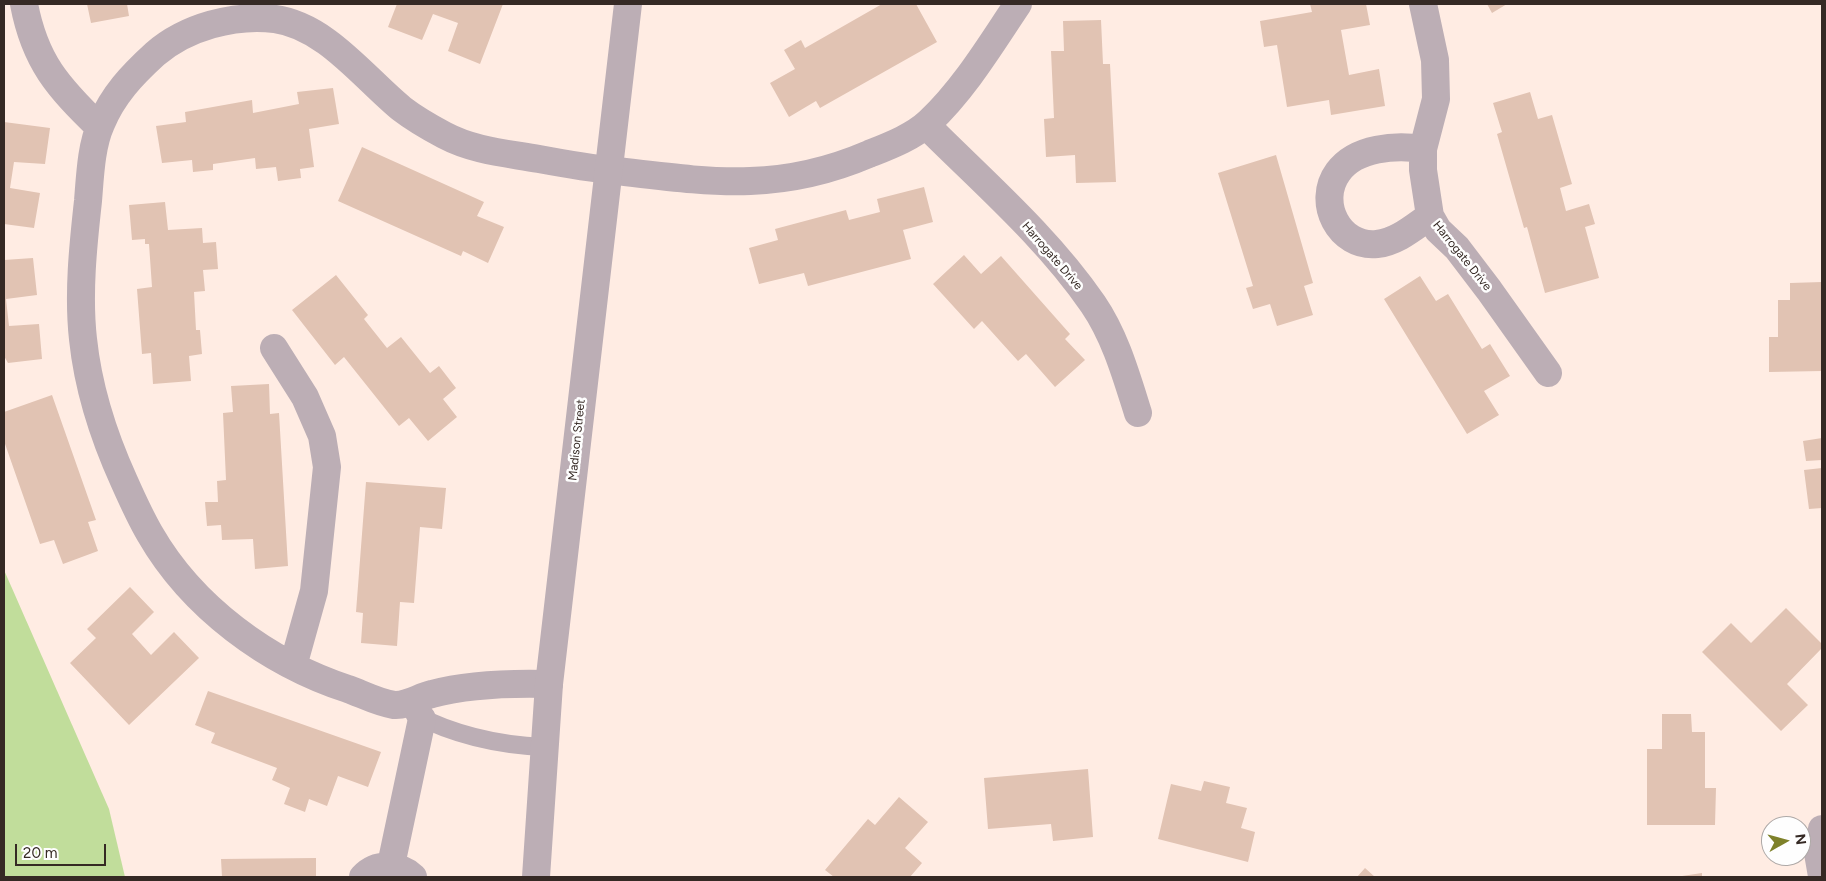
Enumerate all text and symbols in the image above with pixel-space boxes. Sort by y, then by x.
street label: Harrogate Drive [1430,218,1494,294]
street label: Harrogate Drive [1019,219,1085,293]
street label: Madison Street [566,399,588,481]
north arrow [1761,816,1811,866]
text: N [1791,833,1809,846]
scale bar [18,834,109,866]
text: 20 m [23,844,57,862]

